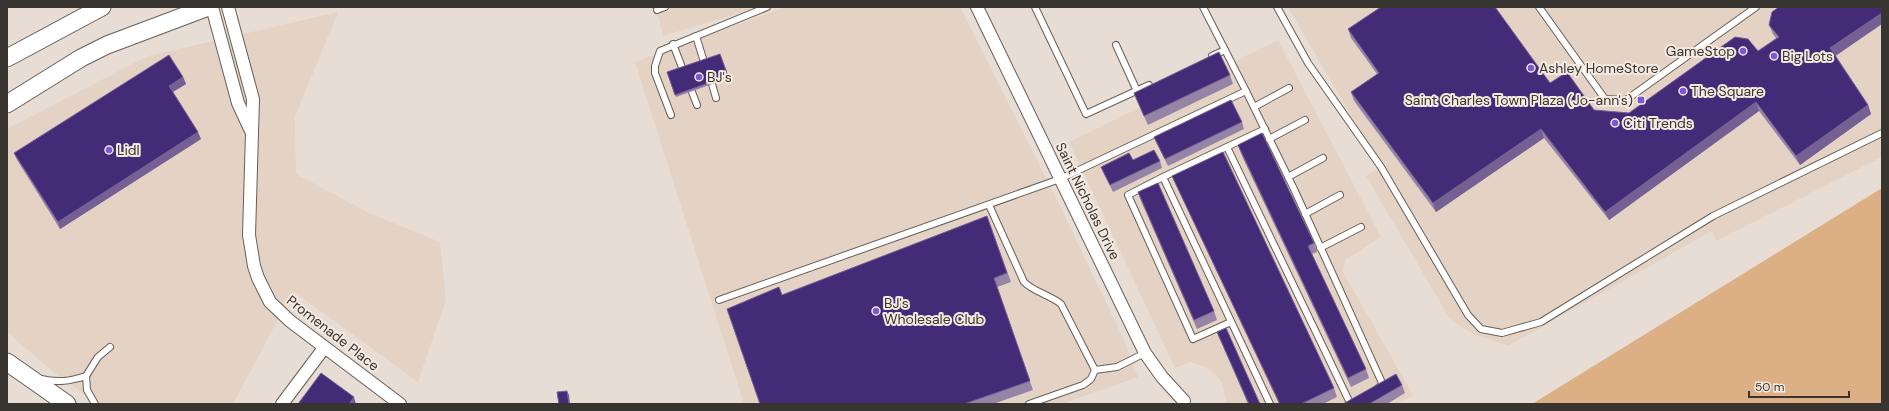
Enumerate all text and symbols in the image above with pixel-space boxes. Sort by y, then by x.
place label: GameStop [1666,42,1735,60]
marker: GameStop [1738,46,1748,56]
place label: Big Lots [1782,47,1833,65]
marker: Big Lots [1769,51,1779,61]
place label: Ashley HomeStore [1539,59,1659,77]
marker: Ashley HomeStore [1526,63,1536,73]
place label: BJ's [707,68,732,86]
marker: BJ's [694,72,704,82]
place label: The Square [1691,82,1764,100]
marker: The Square [1678,86,1688,96]
place label: Saint Charles Town Plaza (Jo-ann's) [1405,91,1633,109]
marker: Saint Charles Town Plaza (Jo-ann's) [1636,95,1646,105]
place label: Citi Trends [1623,114,1693,132]
marker: Citi Trends [1610,118,1620,128]
street label: Saint Nicholas Drive [1052,139,1124,263]
place label: Lidl [117,141,140,159]
marker: Lidl [104,145,114,155]
street label: Promenade Place [283,291,383,375]
place label: BJ's Wholesale Club [884,294,985,328]
marker: BJ's Wholesale Club [871,306,881,316]
scale bar [1749,373,1849,399]
text: 50 m [1755,379,1784,395]

